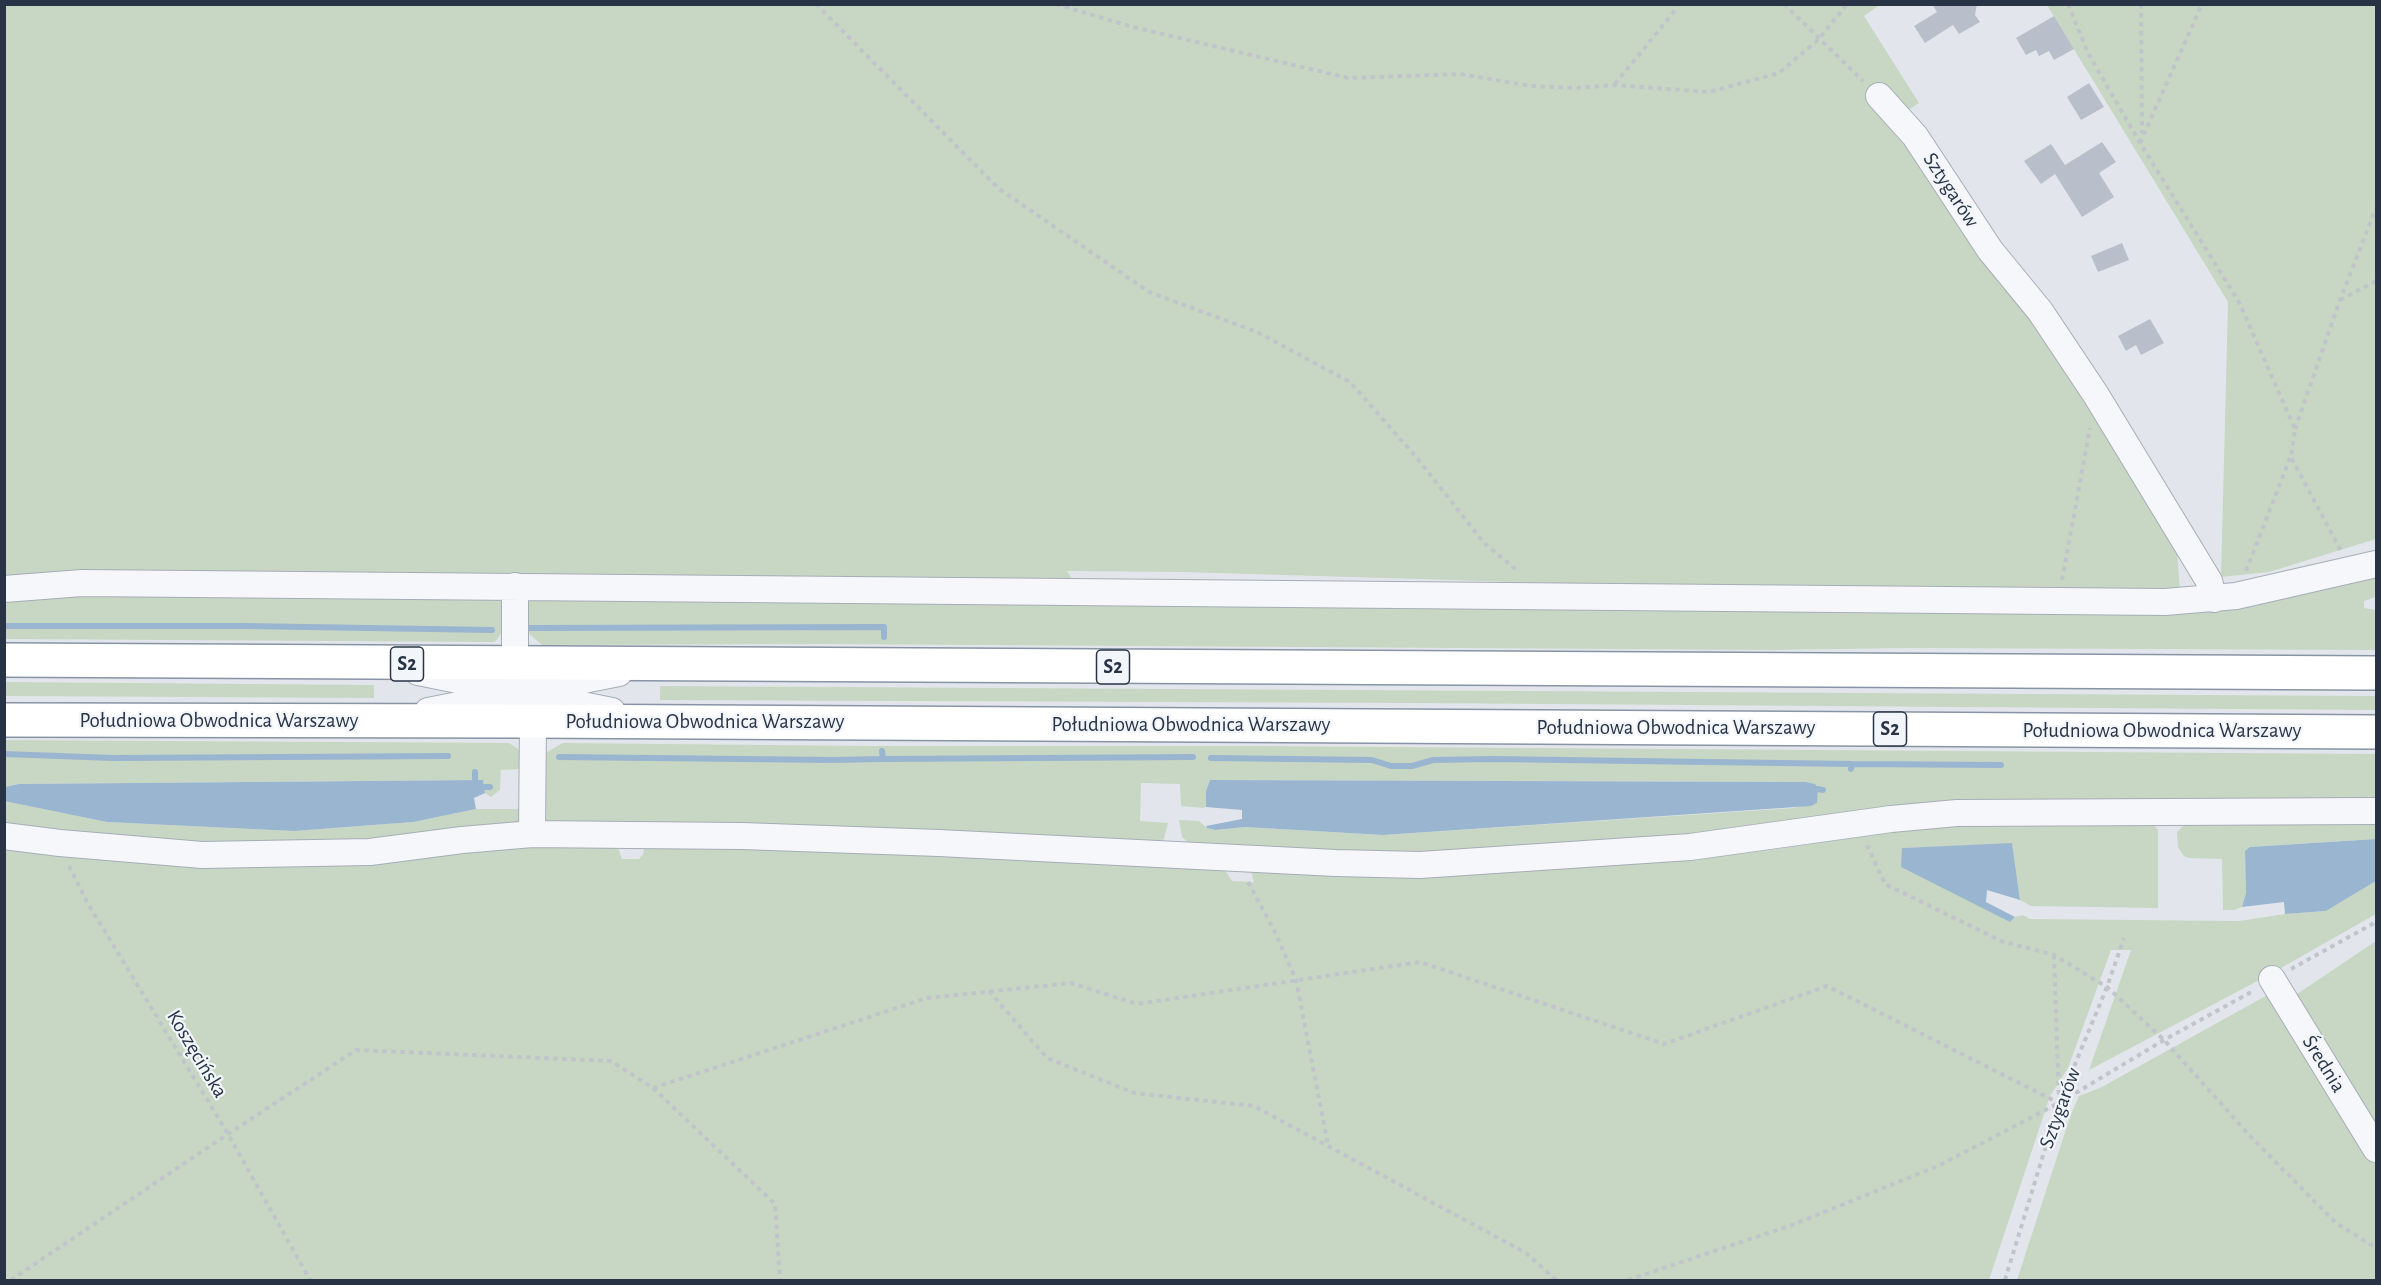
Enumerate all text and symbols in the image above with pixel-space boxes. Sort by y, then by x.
street label: Sztygarów [1918,148,1984,232]
road number: S2 [390,647,424,681]
road number: S2 [1096,650,1130,684]
street label: Południowa Obwodnica Warszawy [79,708,359,734]
street label: Południowa Obwodnica Warszawy [565,709,845,735]
street label: Południowa Obwodnica Warszawy [1051,712,1331,738]
road number: S2 [1874,712,1906,746]
street label: Południowa Obwodnica Warszawy [1536,715,1816,741]
street label: Południowa Obwodnica Warszawy [2022,718,2302,744]
street label: Koszęcińska [161,1006,233,1102]
street label: Średnia [2297,1031,2351,1097]
street label: Sztygarów [2034,1064,2086,1152]

